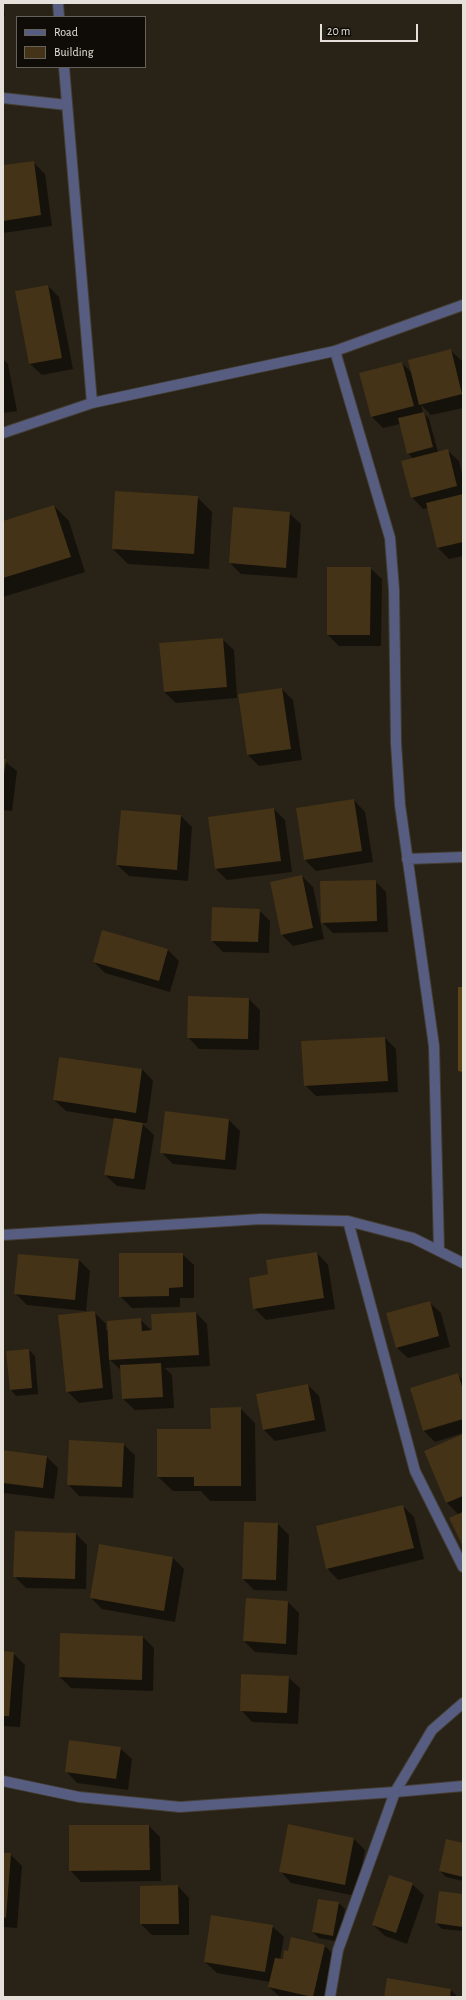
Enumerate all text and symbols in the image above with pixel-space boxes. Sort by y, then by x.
legend [16,16,146,68]
scale bar [322,16,420,42]
text: 20 m [327,25,350,37]
text: Road [54,26,78,38]
text: Building [54,46,94,58]

